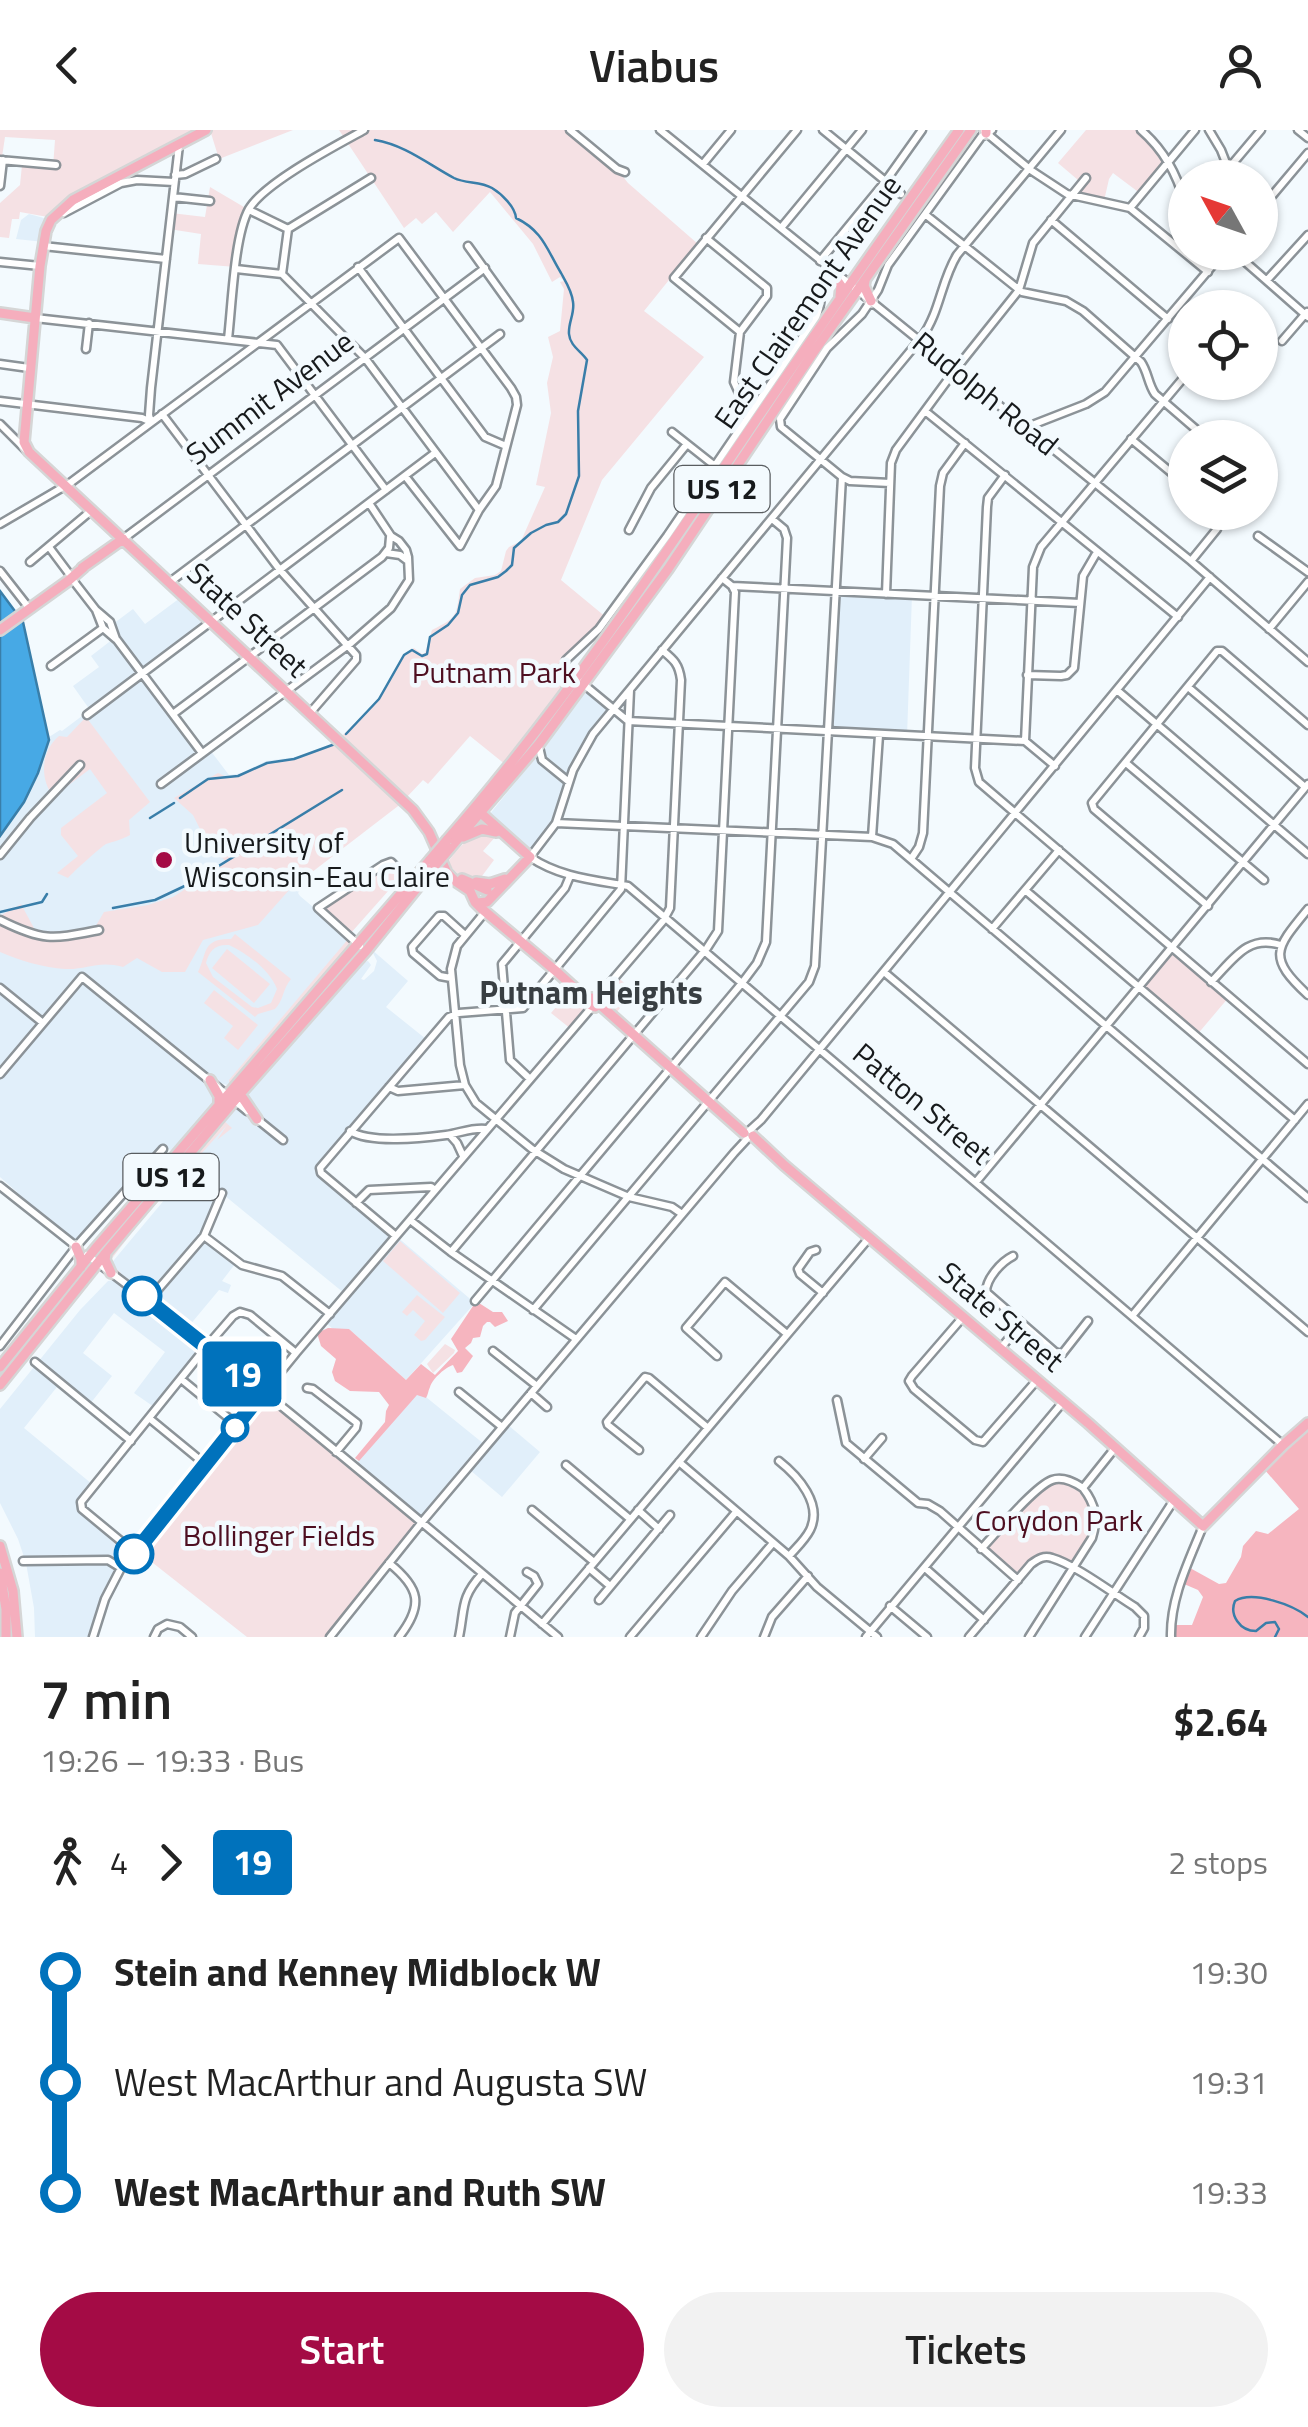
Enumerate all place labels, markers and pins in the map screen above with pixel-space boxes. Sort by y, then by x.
place label: University of Wisconsin-Eau Claire [184,819,450,899]
marker: University of Wisconsin-Eau Claire [153,849,175,871]
unlabelled marker [123,1277,161,1315]
unlabelled marker [222,1415,248,1441]
unlabelled marker [115,1535,153,1573]

